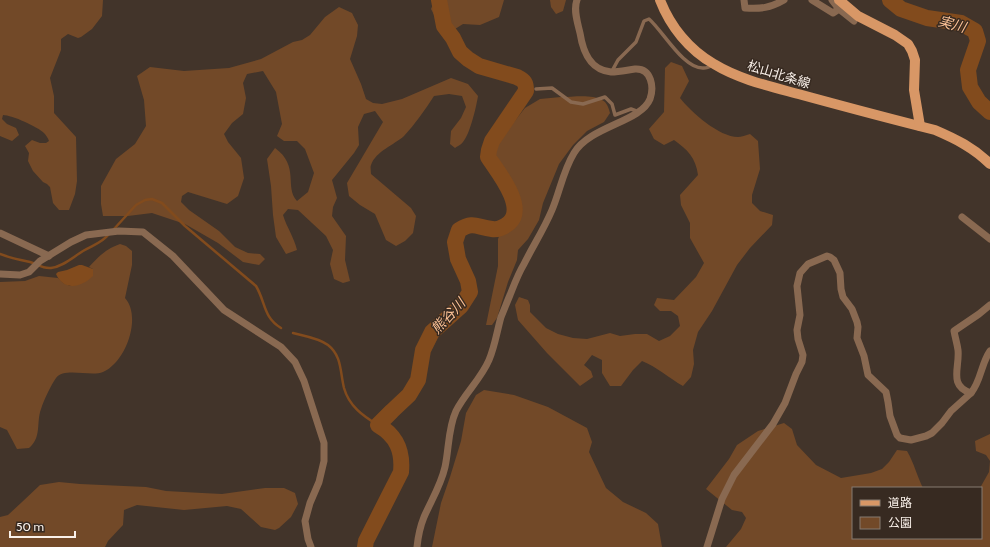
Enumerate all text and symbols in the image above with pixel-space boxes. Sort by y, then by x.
water label: 実川 [936,12,970,37]
street label: 松山北条線 [746,57,812,91]
water label: 熊谷川 [427,293,470,337]
legend [852,487,982,539]
text: 道路 [888,495,912,510]
scale bar [10,513,75,539]
text: 公園 [888,515,912,530]
text: 50 m [16,519,44,534]

